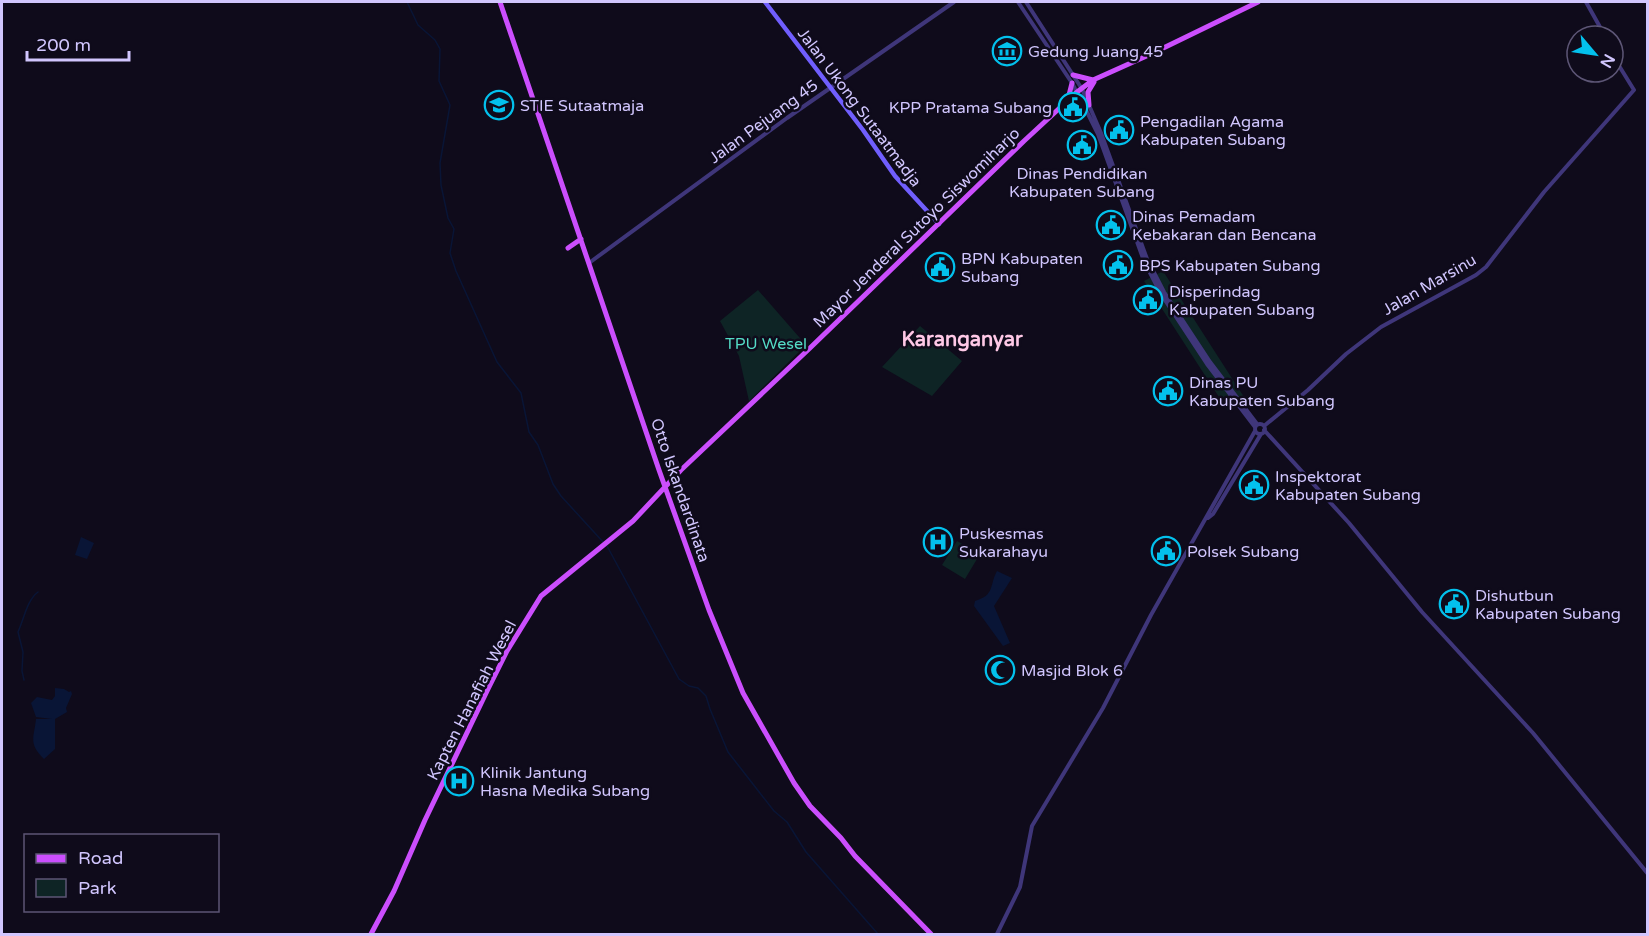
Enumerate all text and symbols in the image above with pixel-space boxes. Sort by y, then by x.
scale bar [27,24,129,62]
street label: Jalan Ukong Sutaatmadja [793,24,926,191]
north arrow [1565,24,1625,84]
text: 200 m [36,34,91,56]
museum icon: Gedung Juang 45 [991,35,1023,67]
place label: Gedung Juang 45 [1028,42,1163,62]
text: N [1595,50,1619,71]
street label: Jalan Pejuang 45 [705,76,822,168]
school or university icon: STIE Sutaatmaja [483,89,515,121]
public building icon: KPP Pratama Subang [1057,91,1089,123]
place label: STIE Sutaatmaja [520,96,644,116]
place label: KPP Pratama Subang [889,98,1052,118]
place label: Pengadilan Agama Kabupaten Subang [1140,112,1286,150]
public building icon: Pengadilan Agama Kabupaten Subang [1103,114,1135,146]
street label: Mayor Jenderal Sutoyo Siswomiharjo [809,123,1024,332]
public building icon: Dinas Pendidikan Kabupaten Subang [1066,129,1098,161]
place label: Dinas Pendidikan Kabupaten Subang [1009,164,1155,202]
place label: Dinas Pemadam Kebakaran dan Bencana [1132,207,1317,245]
public building icon: Dinas Pemadam Kebakaran dan Bencana [1095,209,1127,241]
place label: BPN Kabupaten Subang [961,249,1083,287]
public building icon: BPS Kabupaten Subang [1102,249,1134,281]
street label: Jalan Marsinu [1379,250,1480,320]
public building icon: BPN Kabupaten Subang [924,251,956,283]
place label: BPS Kabupaten Subang [1139,256,1321,276]
place label: Disperindag Kabupaten Subang [1169,282,1315,320]
public building icon: Disperindag Kabupaten Subang [1132,284,1164,316]
district label: Karanganyar [901,328,1023,352]
park label: TPU Wesel [725,334,807,354]
place label: Dinas PU Kabupaten Subang [1189,373,1335,411]
public building icon: Dinas PU Kabupaten Subang [1152,375,1184,407]
street label: Otto Iskandardinata [646,416,714,565]
place label: Inspektorat Kabupaten Subang [1275,467,1421,505]
public building icon: Inspektorat Kabupaten Subang [1238,469,1270,501]
place label: Puskesmas Sukarahayu [959,524,1048,562]
hospital icon: Puskesmas Sukarahayu [922,526,954,558]
public building icon: Polsek Subang [1150,535,1182,567]
place label: Polsek Subang [1187,542,1299,562]
place label: Dishutbun Kabupaten Subang [1475,586,1621,624]
public building icon: Dishutbun Kabupaten Subang [1438,588,1470,620]
street label: Kapten Hanafiah Wesel [423,617,521,784]
mosque icon: Masjid Blok 6 [984,654,1016,686]
place label: Masjid Blok 6 [1021,661,1123,681]
place label: Klinik Jantung Hasna Medika Subang [480,763,650,801]
hospital icon: Klinik Jantung Hasna Medika Subang [443,765,475,797]
legend [24,834,219,912]
text: Road [78,847,123,869]
text: Park [78,877,117,899]

